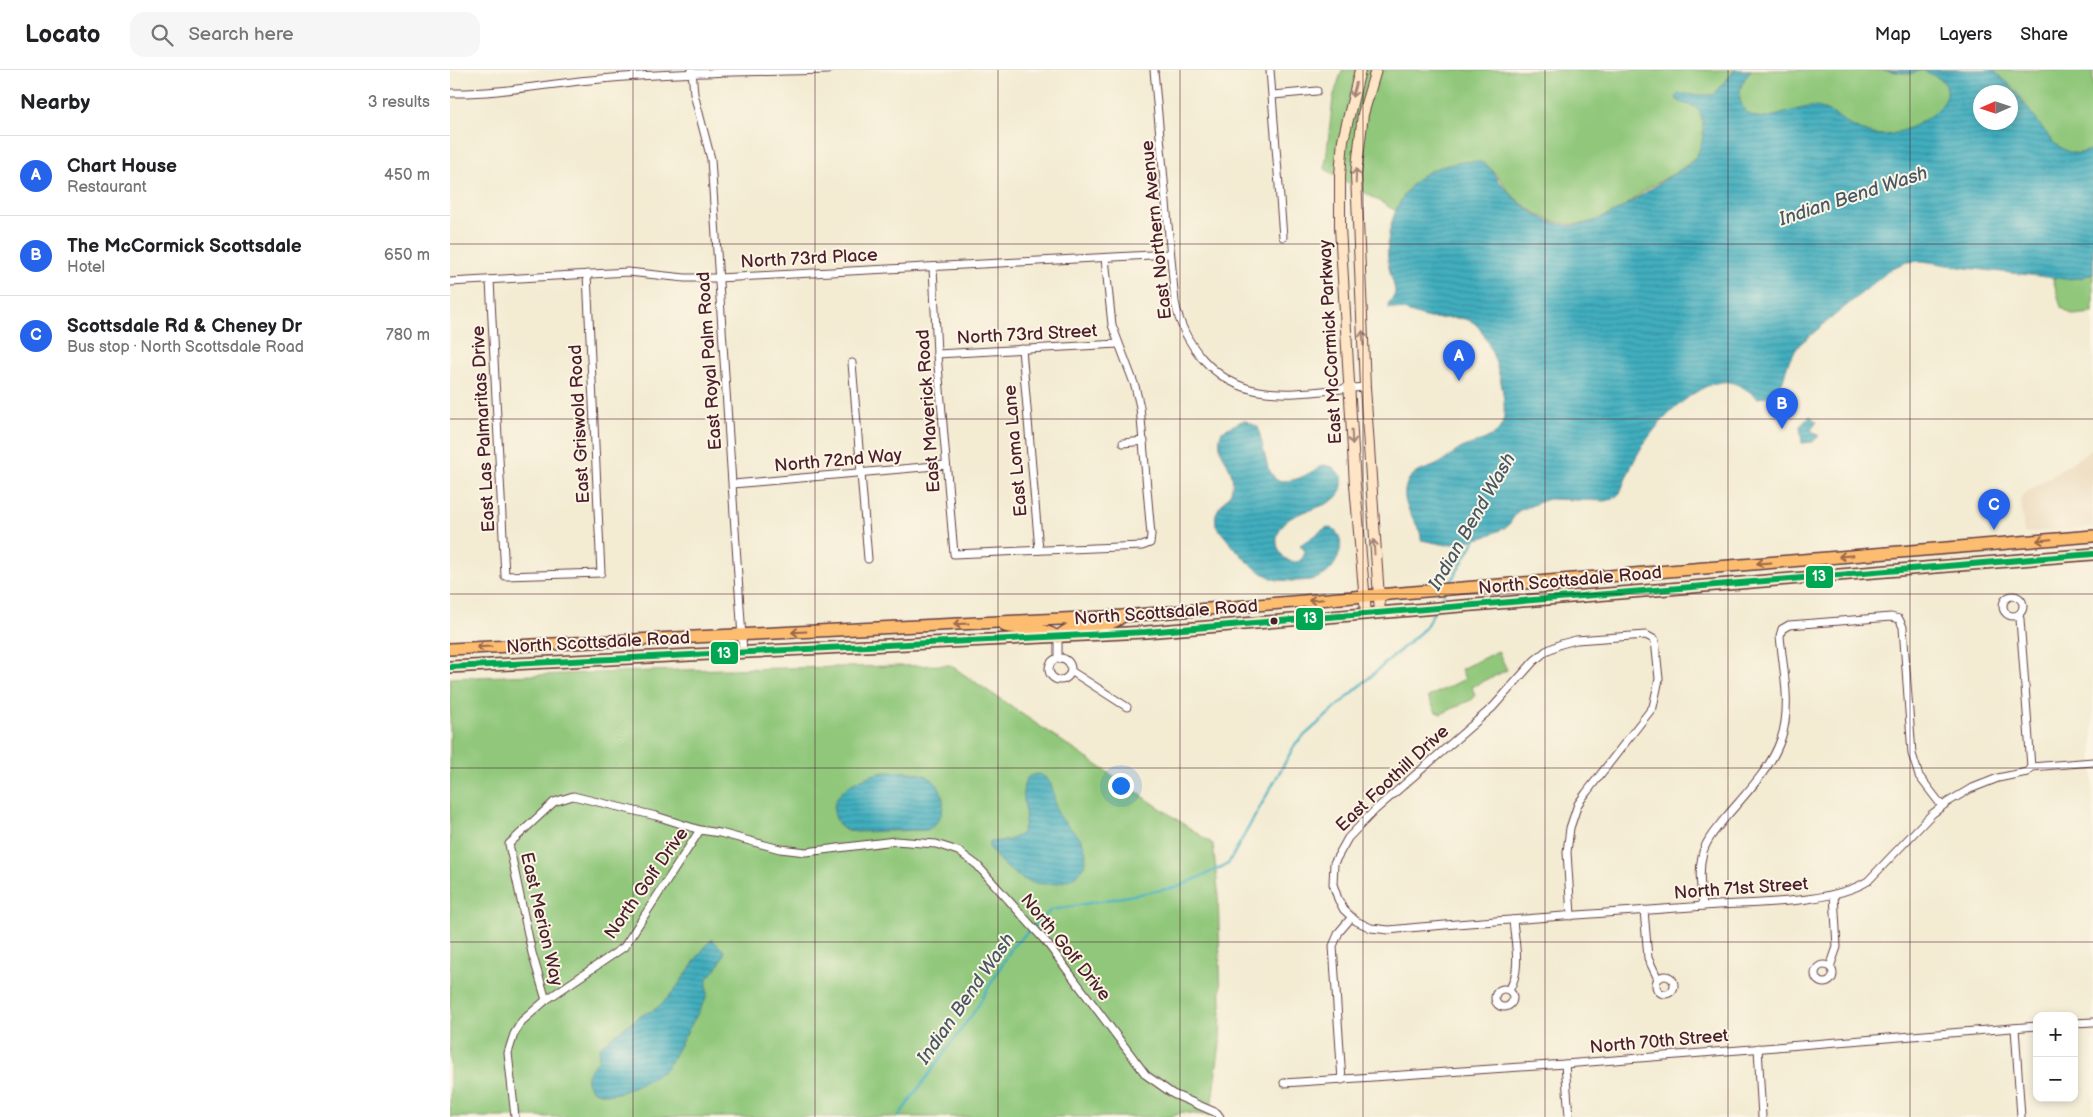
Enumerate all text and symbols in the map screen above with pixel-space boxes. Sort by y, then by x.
search box [130,12,480,57]
text: Locato [25,20,100,49]
icon: search [148,21,176,49]
text: Search here [188,23,294,46]
text: Map [1875,24,1911,45]
text: Layers [1939,24,1992,45]
text: Share [2020,24,2068,45]
one-way arrow [1349,81,1359,97]
north arrow [1973,85,2018,130]
text: Nearby [20,90,90,115]
text: 3 results [368,93,430,112]
street label: East Northern Avenue [1137,139,1176,320]
text: Chart House [67,155,177,178]
water label: Indian Bend Wash [1775,162,1931,232]
text: A [31,166,41,185]
text: 450 m [384,166,430,185]
one-way arrow [1352,168,1361,184]
text: Restaurant [67,178,147,197]
text: The McCormick Scottsdale [67,235,302,258]
street label: East McCormick Parkway [1315,238,1346,445]
street label: North 73rd Place [740,244,878,273]
text: B [30,246,42,265]
text: 650 m [384,246,430,265]
text: Hotel [67,258,105,277]
street label: East Royal Palm Road [693,271,726,451]
text: Scottsdale Rd & Cheney Dr [67,315,302,338]
street label: North 73rd Street [956,320,1098,349]
street label: East Las Palmaritas Drive [468,325,499,533]
text: C [30,326,42,345]
text: 780 m [386,326,430,345]
street label: East Maverick Road [912,329,945,493]
one-way arrow [1358,331,1367,347]
text: Bus stop · North Scottsdale Road [67,338,304,357]
pin: A [1443,340,1475,381]
street label: East Griswold Road [565,344,594,504]
street label: East Loma Lane [999,384,1032,518]
pin: B [1766,388,1798,429]
one-way arrow [1348,429,1357,445]
street label: North 72nd Way [773,444,904,477]
water label: Indian Bend Wash [1423,449,1521,595]
pin: C [1978,489,2010,530]
one-way arrow [2037,535,2053,545]
one-way arrow [1370,539,1379,555]
one-way arrow [1839,552,1855,561]
one-way arrow [1756,559,1772,568]
street label: North Scottsdale Road [1477,562,1663,599]
line badge: 13 [1805,565,1834,589]
text: 13 [1812,568,1826,585]
street label: North Scottsdale Road [1073,596,1259,629]
one-way arrow [1308,596,1324,605]
line badge: 13 [1295,607,1324,631]
text: 13 [1303,610,1317,627]
unlabelled marker [1269,616,1279,626]
one-way arrow [954,619,970,628]
street label: North Scottsdale Road [506,627,691,658]
one-way arrow [791,627,807,636]
line badge: 13 [710,641,739,665]
one-way arrow [476,643,492,652]
text: 13 [717,645,731,662]
street label: East Foothill Drive [1332,720,1453,836]
your location [1108,773,1134,799]
street label: North Golf Drive [600,823,693,943]
street label: East Merion Way [516,850,567,989]
street label: North 71st Street [1673,873,1809,904]
street label: North Golf Drive [1016,890,1115,1005]
water label: Indian Bend Wash [912,929,1020,1070]
map controls [2033,1012,2078,1102]
button: + [2033,1012,2078,1057]
street label: North 70th Street [1589,1025,1730,1058]
button: − [2033,1057,2078,1102]

